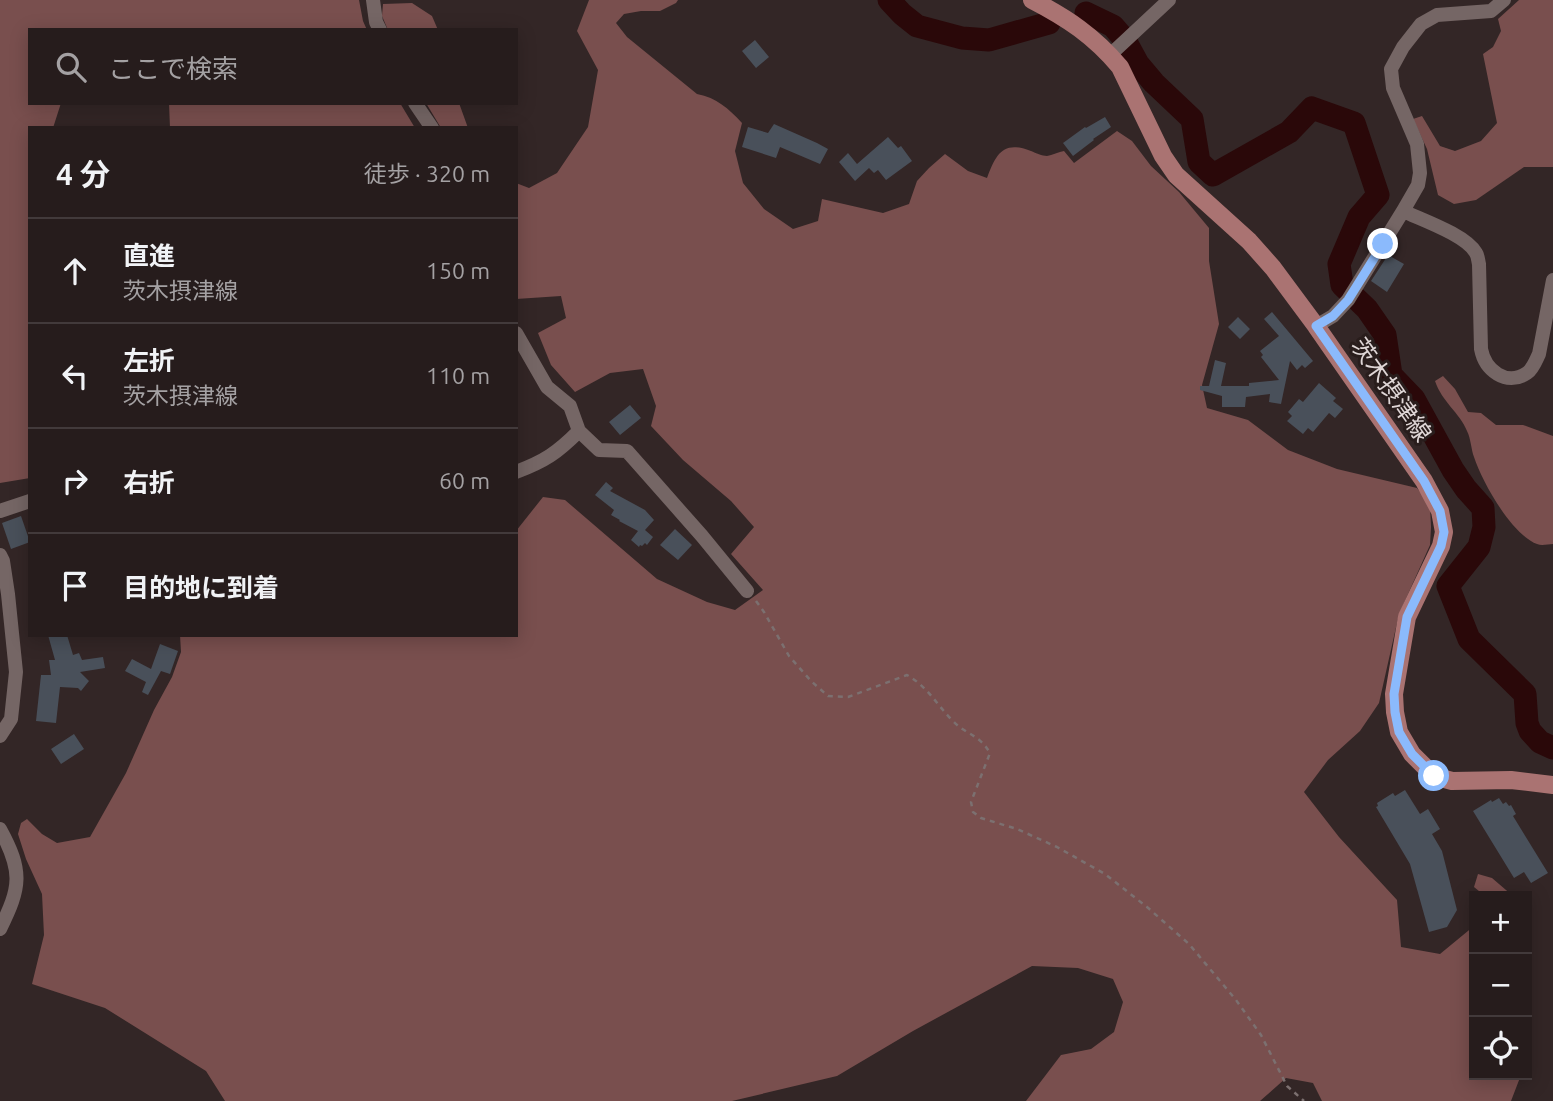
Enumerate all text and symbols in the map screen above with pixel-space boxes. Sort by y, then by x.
search box [28,28,518,105]
icon: search [52,48,90,86]
text: ここで検索 [108,54,238,83]
text: 4 分 [56,157,110,191]
text: 徒歩 · 320 m [364,161,490,186]
route end [1367,228,1398,259]
text: 直進 [123,241,175,270]
icon: ahead [56,252,94,290]
text: 150 m [426,258,490,283]
text: 茨木摂津線 [123,278,238,303]
street label: 茨木摂津線 [1346,333,1437,447]
text: 左折 [123,346,175,375]
icon: left [56,357,94,395]
text: 110 m [426,363,490,388]
text: 茨木摂津線 [123,383,238,408]
icon: right [56,462,94,500]
text: 右折 [123,468,175,497]
text: 60 m [439,468,490,493]
icon: arrive [56,567,94,605]
text: 目的地に到着 [123,573,279,602]
route start [1418,760,1449,791]
map controls [1469,891,1532,1080]
button: + [1469,891,1532,954]
button: − [1469,954,1532,1017]
button: locate [1469,1017,1532,1080]

